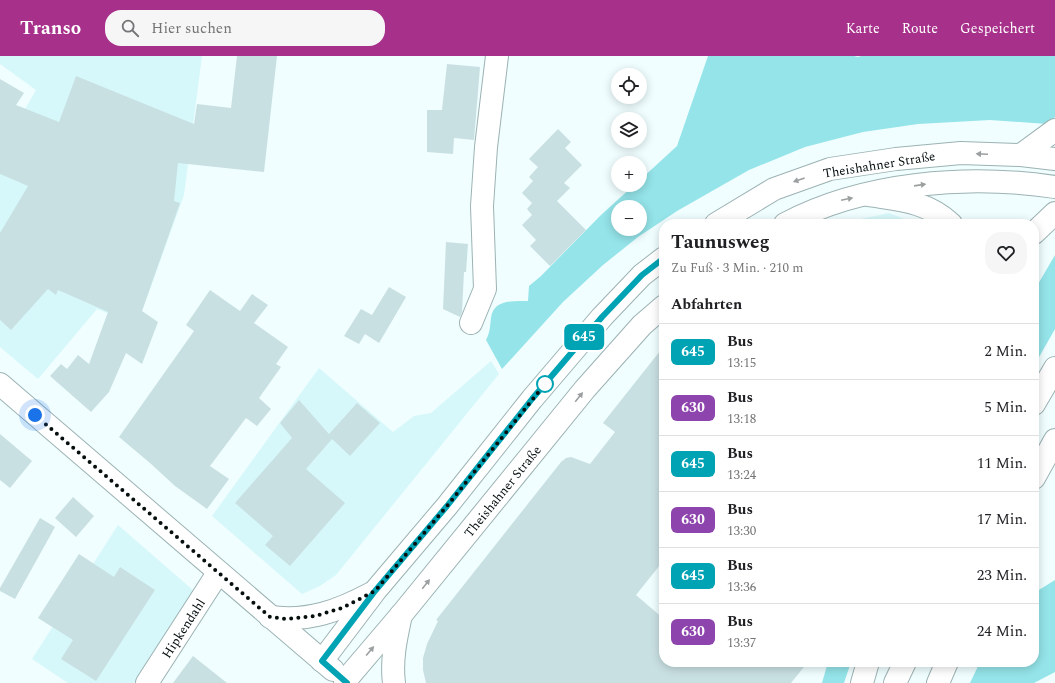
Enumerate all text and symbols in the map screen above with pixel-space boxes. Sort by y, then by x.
search box [105,10,385,46]
text: Transo [20,14,81,43]
icon: search [119,17,141,39]
text: Hier suchen [151,17,232,40]
text: Karte [846,18,880,39]
text: Route [902,18,938,39]
text: Gespeichert [960,18,1035,39]
map controls [611,68,647,236]
button: locate [611,68,647,104]
button: layers [611,112,647,148]
street label: Theishahner Straße [822,146,937,184]
one-way arrow [976,150,988,157]
button: + [611,156,647,192]
one-way arrow [793,177,805,183]
one-way arrow [914,182,926,188]
one-way arrow [841,196,853,202]
button: − [611,200,647,236]
text: Taunusweg [671,228,770,257]
button: heart [985,232,1027,274]
text: Zu Fuß · 3 Min. · 210 m [671,258,803,278]
text: Abfahrten [671,293,742,316]
line badge: 645 [561,324,607,350]
text: 645 [572,326,596,347]
text: Bus [727,330,753,353]
text: 2 Min. [984,340,1027,363]
text: 645 [681,341,705,362]
text: 13:15 [727,353,756,373]
unlabelled marker [536,375,554,393]
text: Bus [727,386,753,409]
one-way arrow [574,392,583,403]
text: 5 Min. [984,396,1027,419]
text: 630 [681,397,705,418]
your location [25,405,45,425]
text: 13:18 [727,409,756,429]
street label: Theishahner Straße [459,441,546,542]
text: Bus [727,442,753,465]
text: 11 Min. [977,452,1027,475]
text: 645 [681,453,705,474]
text: 13:24 [727,465,756,485]
text: Bus [727,498,753,521]
text: 17 Min. [977,508,1027,531]
text: 630 [681,509,705,530]
text: 13:30 [727,521,756,541]
text: Bus [727,554,753,577]
text: 23 Min. [977,564,1027,587]
text: 645 [681,565,705,586]
text: 13:36 [727,577,756,597]
one-way arrow [422,579,431,590]
street label: Hipkendahl [157,595,211,662]
text: Bus [727,610,753,633]
text: 24 Min. [977,620,1027,643]
text: 630 [681,621,705,642]
text: 13:37 [727,633,756,653]
one-way arrow [365,646,374,656]

